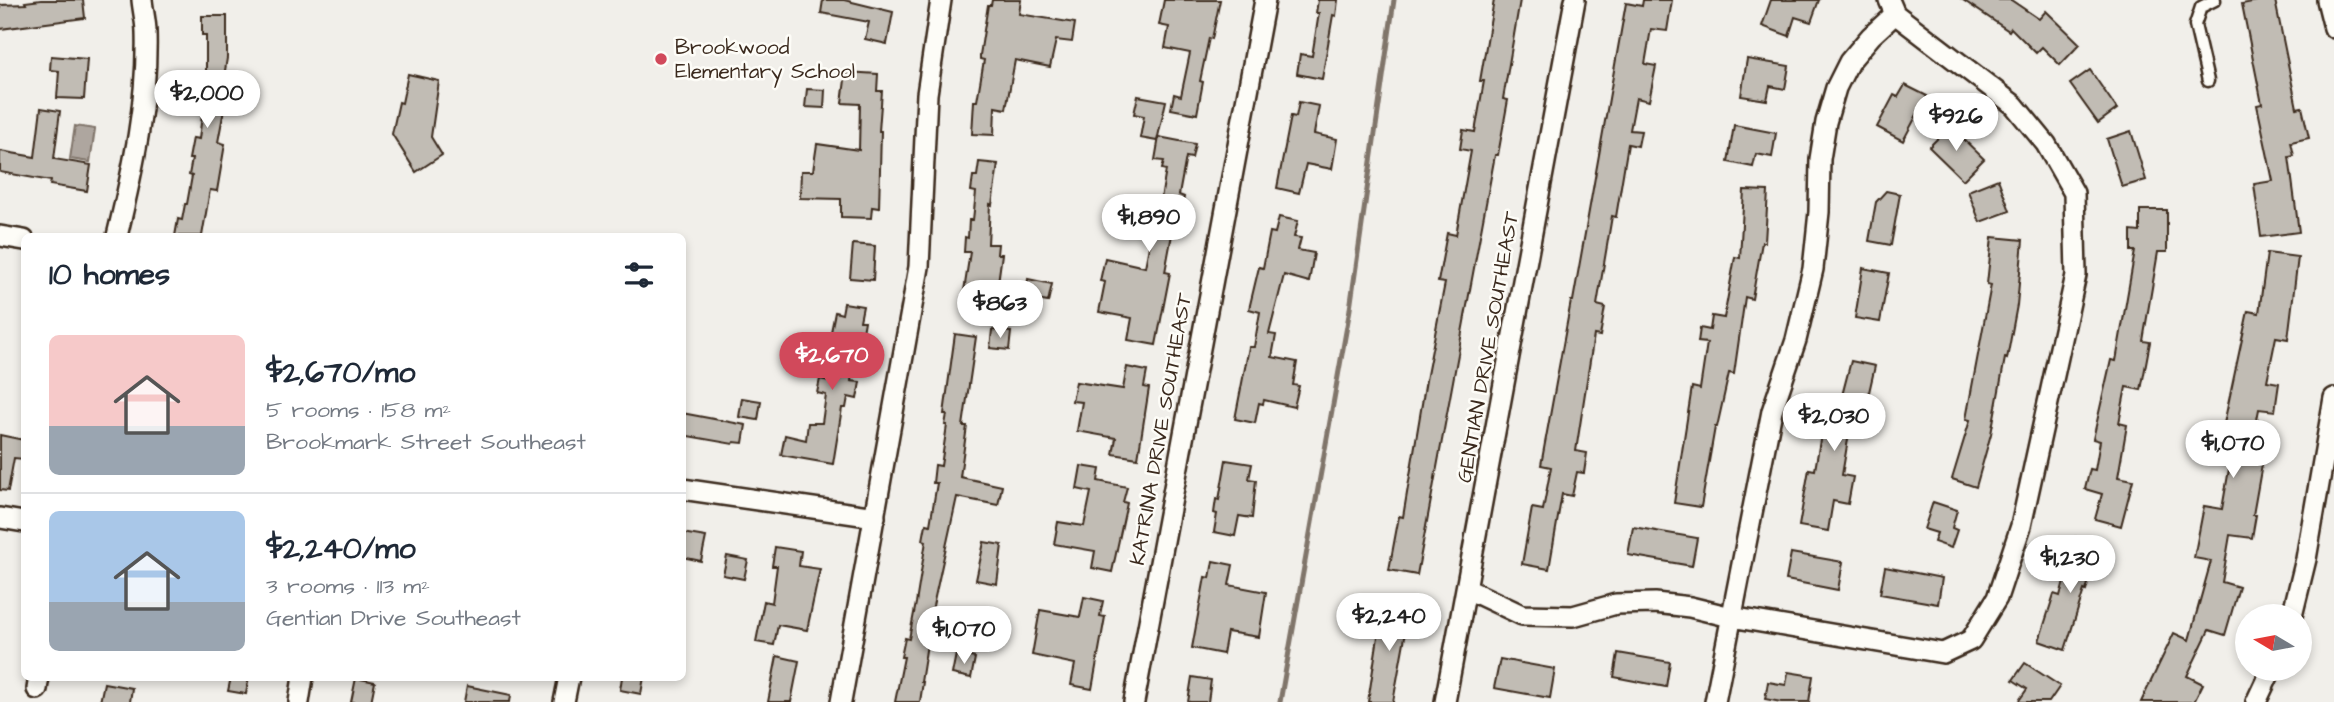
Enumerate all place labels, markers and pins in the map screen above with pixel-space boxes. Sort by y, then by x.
place label: Brookwood Elementary School [675,33,855,88]
marker: Brookwood Elementary School [653,51,669,67]
pin: $2,000 [150,71,264,130]
pin: $926 [1915,94,1997,153]
pin: $1,890 [1092,194,1206,254]
pin: $863 [959,280,1041,340]
pin: $2,670 [775,332,889,392]
pin: $2,030 [1777,393,1891,453]
pin: $1,070 [2176,420,2290,480]
pin: $1,230 [2013,536,2127,595]
pin: $2,240 [1332,594,1446,653]
pin: $1,070 [907,606,1021,666]

